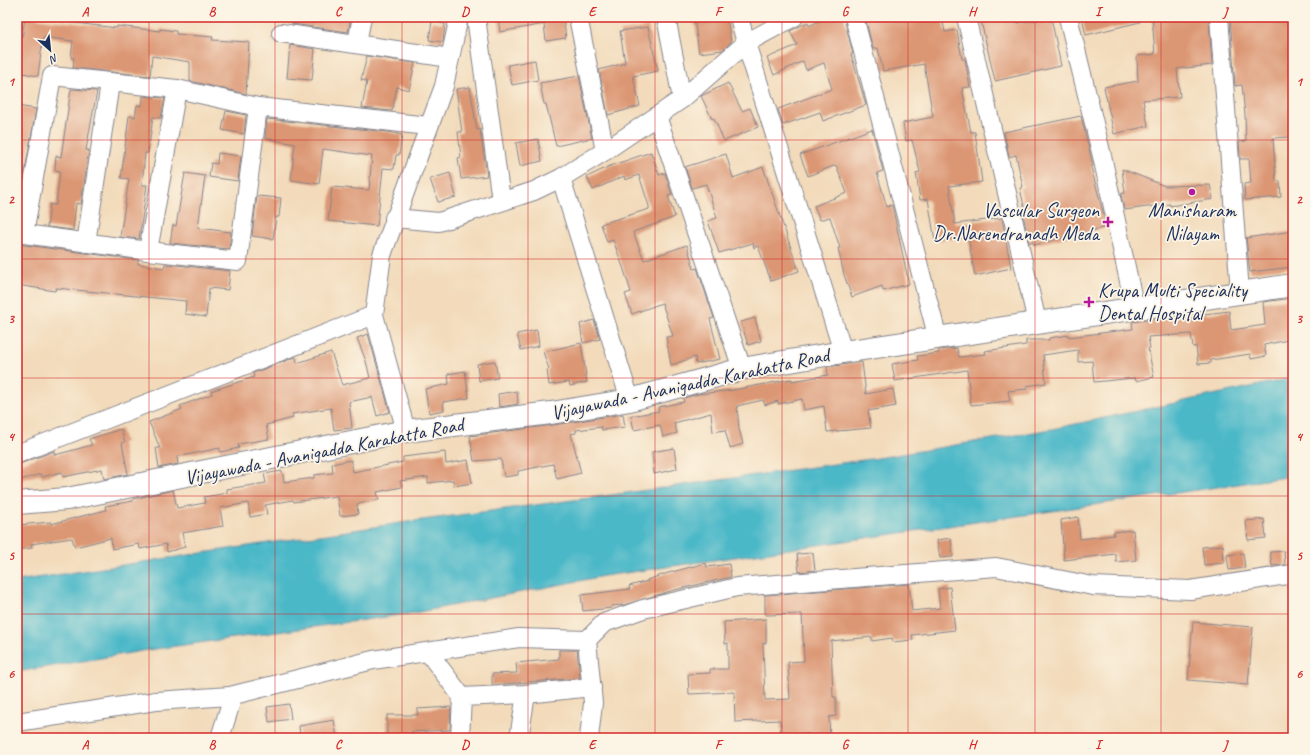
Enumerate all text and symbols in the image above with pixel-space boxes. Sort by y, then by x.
text: A [82,4,90,20]
text: B [209,4,217,20]
text: C [335,4,343,20]
text: D [461,4,470,20]
text: E [589,4,598,20]
text: F [715,4,724,20]
text: G [842,4,850,20]
text: H [968,4,978,20]
text: I [1095,4,1104,20]
text: J [1222,4,1229,20]
north arrow [30,30,70,70]
text: N [46,51,61,68]
text: 1 [8,74,16,90]
text: 1 [1296,74,1304,90]
marker: Manisharam Nilayam [1187,187,1197,197]
text: 2 [8,192,15,208]
text: 2 [1296,192,1303,208]
place label: Vascular Surgeon Dr.Narendranadh Meda [933,198,1101,246]
place label: Manisharam Nilayam [1148,198,1238,246]
marker: Vascular Surgeon Dr.Narendranadh Meda [1102,216,1114,228]
place label: Krupa Multi Speciality Dental Hospital [1098,278,1249,326]
marker: Krupa Multi Speciality Dental Hospital [1083,296,1095,308]
text: 3 [8,311,15,327]
text: 3 [1296,311,1303,327]
street label: Vijayawada - Avanigadda Karakatta Road [549,342,834,426]
street label: Vijayawada - Avanigadda Karakatta Road [183,411,469,490]
text: 4 [8,429,16,445]
text: 4 [1296,429,1304,445]
text: 5 [8,548,15,564]
text: 5 [1296,548,1303,564]
text: 6 [8,666,15,682]
text: 6 [1296,666,1303,682]
text: A [82,737,90,753]
text: B [209,737,217,753]
text: C [335,737,343,753]
text: D [461,737,470,753]
text: E [589,737,598,753]
text: F [715,737,724,753]
text: G [842,737,850,753]
text: H [968,737,978,753]
text: I [1095,737,1104,753]
text: J [1222,737,1229,753]

